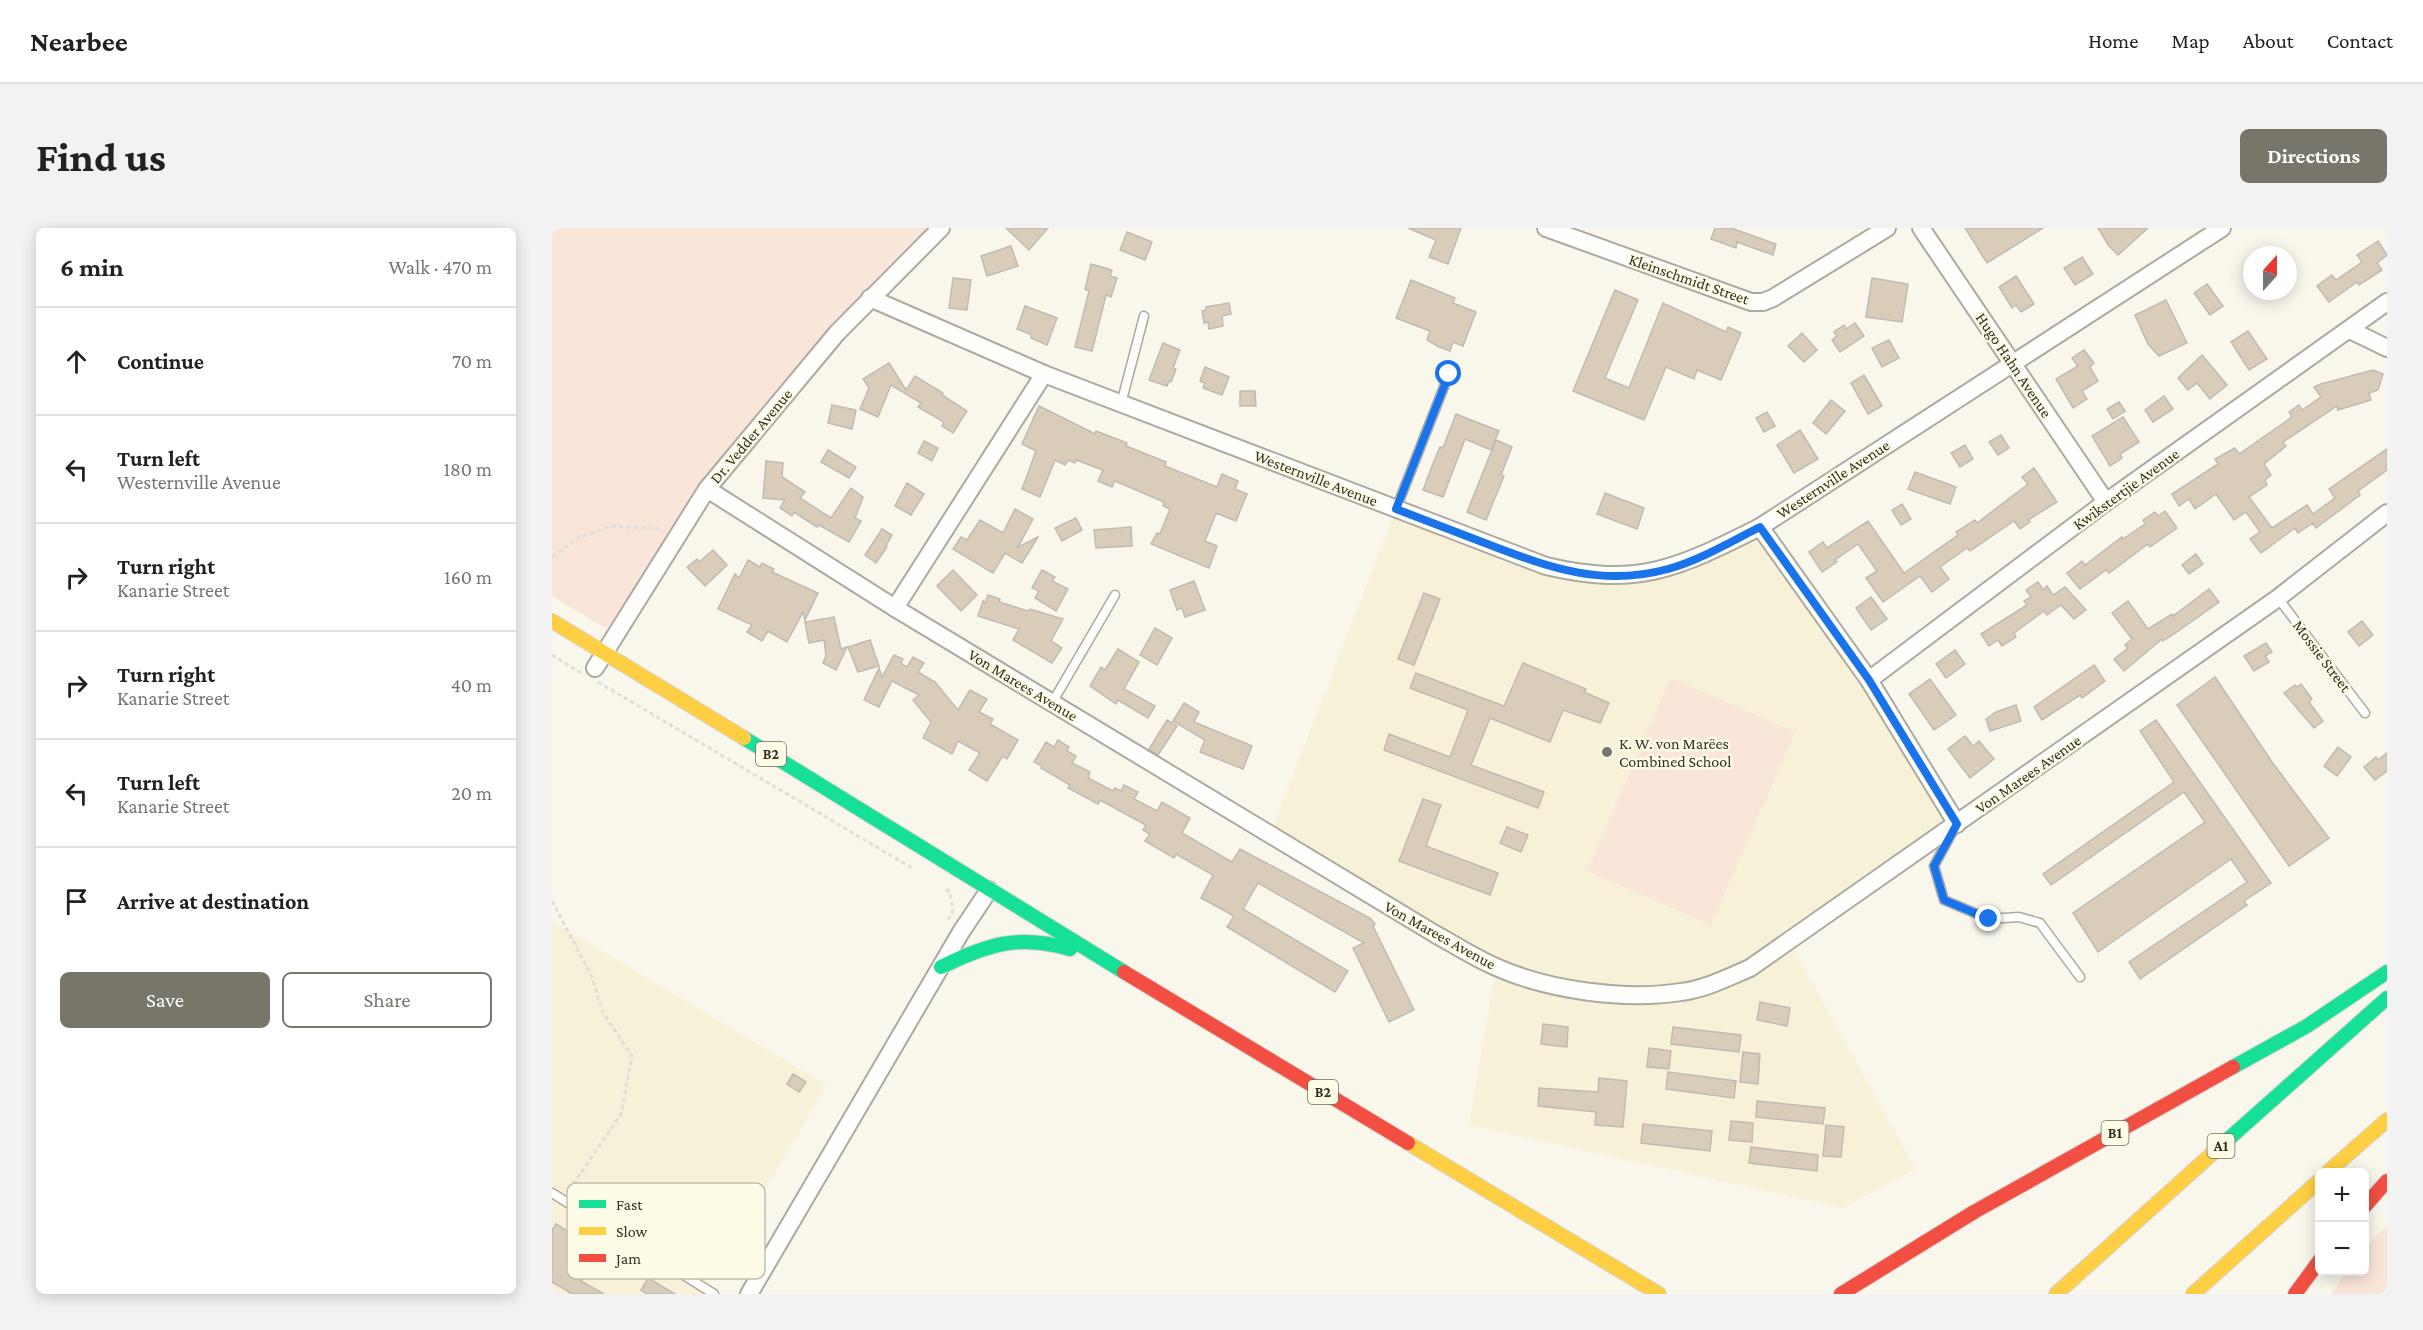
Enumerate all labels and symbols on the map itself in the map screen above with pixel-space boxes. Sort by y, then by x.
north arrow [2243,246,2297,300]
street label: Kleinschmidt Street [1627,250,1752,308]
street label: Hugo Hahn Avenue [1972,309,2055,421]
route start [1435,360,1461,386]
street label: Dr. Vedder Avenue [707,385,795,487]
street label: Westernville Avenue [1773,436,1893,522]
street label: Kwikstertjie Avenue [2070,445,2183,534]
street label: Westernville Avenue [1252,447,1380,509]
street label: Mossie Street [2289,617,2355,696]
street label: Von Marees Avenue [965,646,1081,724]
street label: Von Marees Avenue [1972,731,2084,817]
place label: K. W. von Marëes Combined School [1619,735,1731,770]
road number: B2 [756,742,786,766]
marker: K. W. von Marëes Combined School [1600,745,1614,759]
street label: Von Marees Avenue [1381,897,1499,973]
route end [1975,905,2001,931]
road number: B2 [1308,1080,1338,1104]
road number: B1 [2102,1121,2128,1145]
road number: A1 [2208,1134,2234,1158]
legend [567,1183,765,1279]
text: Fast [616,1196,643,1213]
text: Slow [616,1223,648,1240]
text: Jam [614,1250,641,1268]

